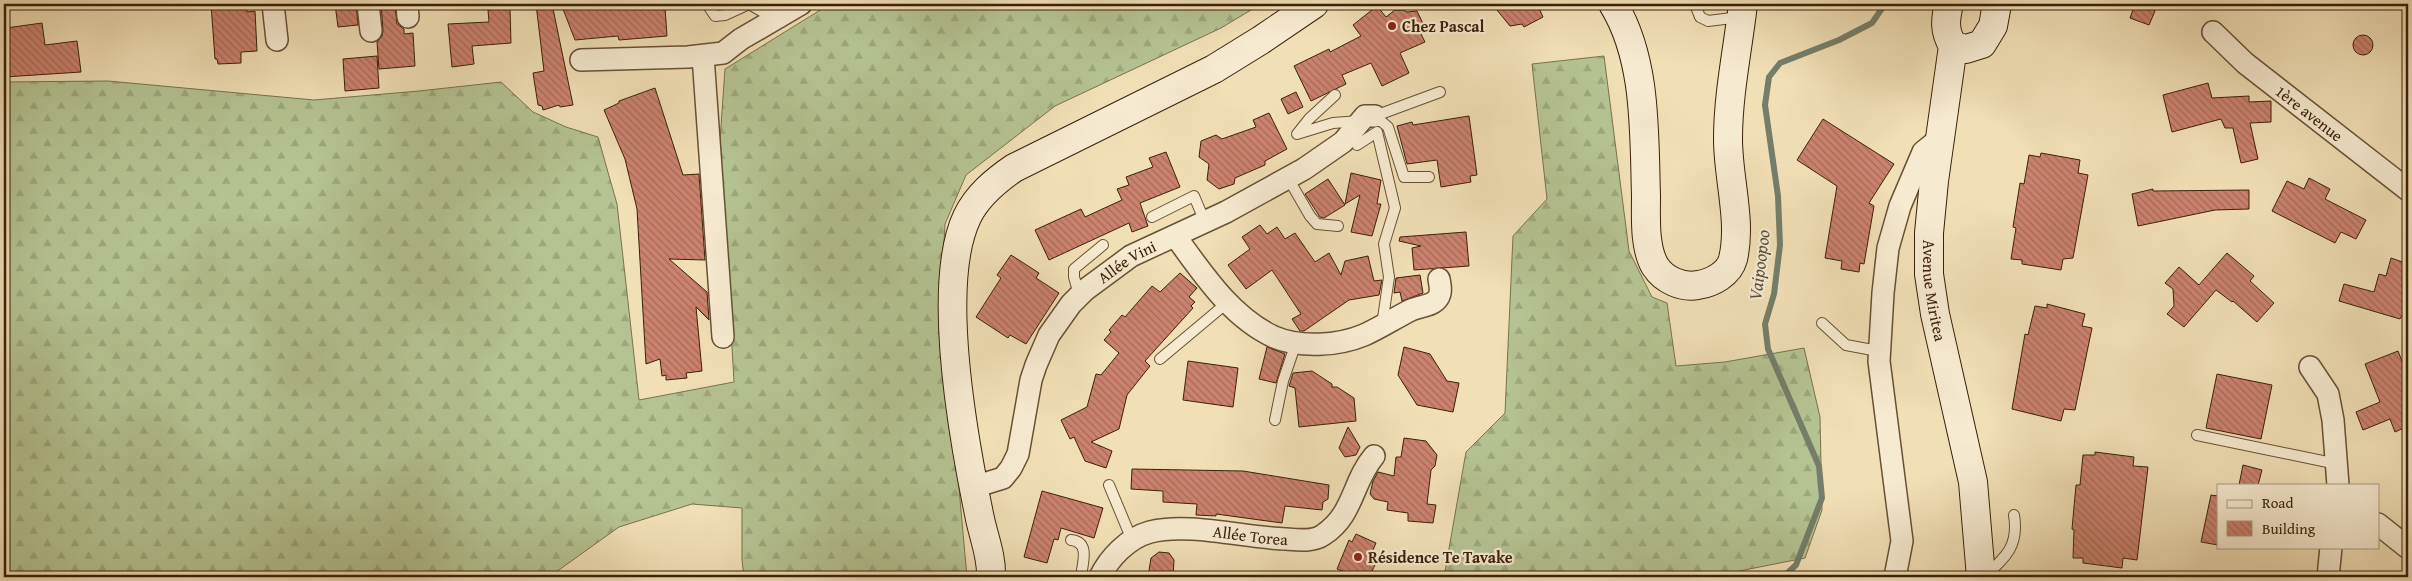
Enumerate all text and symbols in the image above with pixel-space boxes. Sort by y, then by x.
place label: Chez Pascal [1402,14,1484,38]
marker: Chez Pascal [1386,20,1398,32]
street label: 1ère avenue [2270,79,2348,147]
water label: Vaipoopoo [1741,228,1777,302]
street label: Allée Vini [1092,234,1160,289]
street label: Avenue Miritea [1917,240,1953,344]
legend [2217,484,2380,548]
text: Road [2262,492,2293,513]
text: Building [2262,518,2316,539]
street label: Allée Torea [1212,519,1289,551]
place label: Résidence Te Tavake [1368,545,1513,569]
marker: Résidence Te Tavake [1352,551,1364,563]

